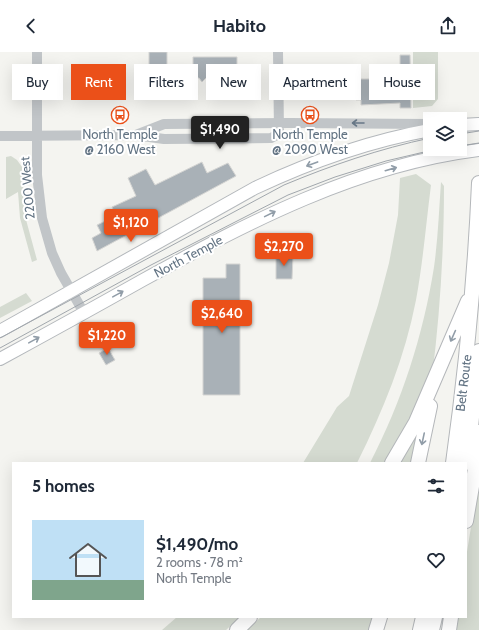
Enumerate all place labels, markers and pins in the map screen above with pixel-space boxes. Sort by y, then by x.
bus stop icon: North Temple @ 2160 West [110,105,130,125]
bus stop icon: North Temple @ 2090 West [300,105,320,125]
pin: $1,490 [187,116,253,150]
place label: North Temple @ 2160 West [82,126,158,157]
place label: North Temple @ 2090 West [272,126,349,157]
pin: $1,120 [98,209,164,243]
pin: $2,270 [251,233,317,267]
pin: $2,640 [189,300,255,334]
pin: $1,220 [74,322,140,356]

